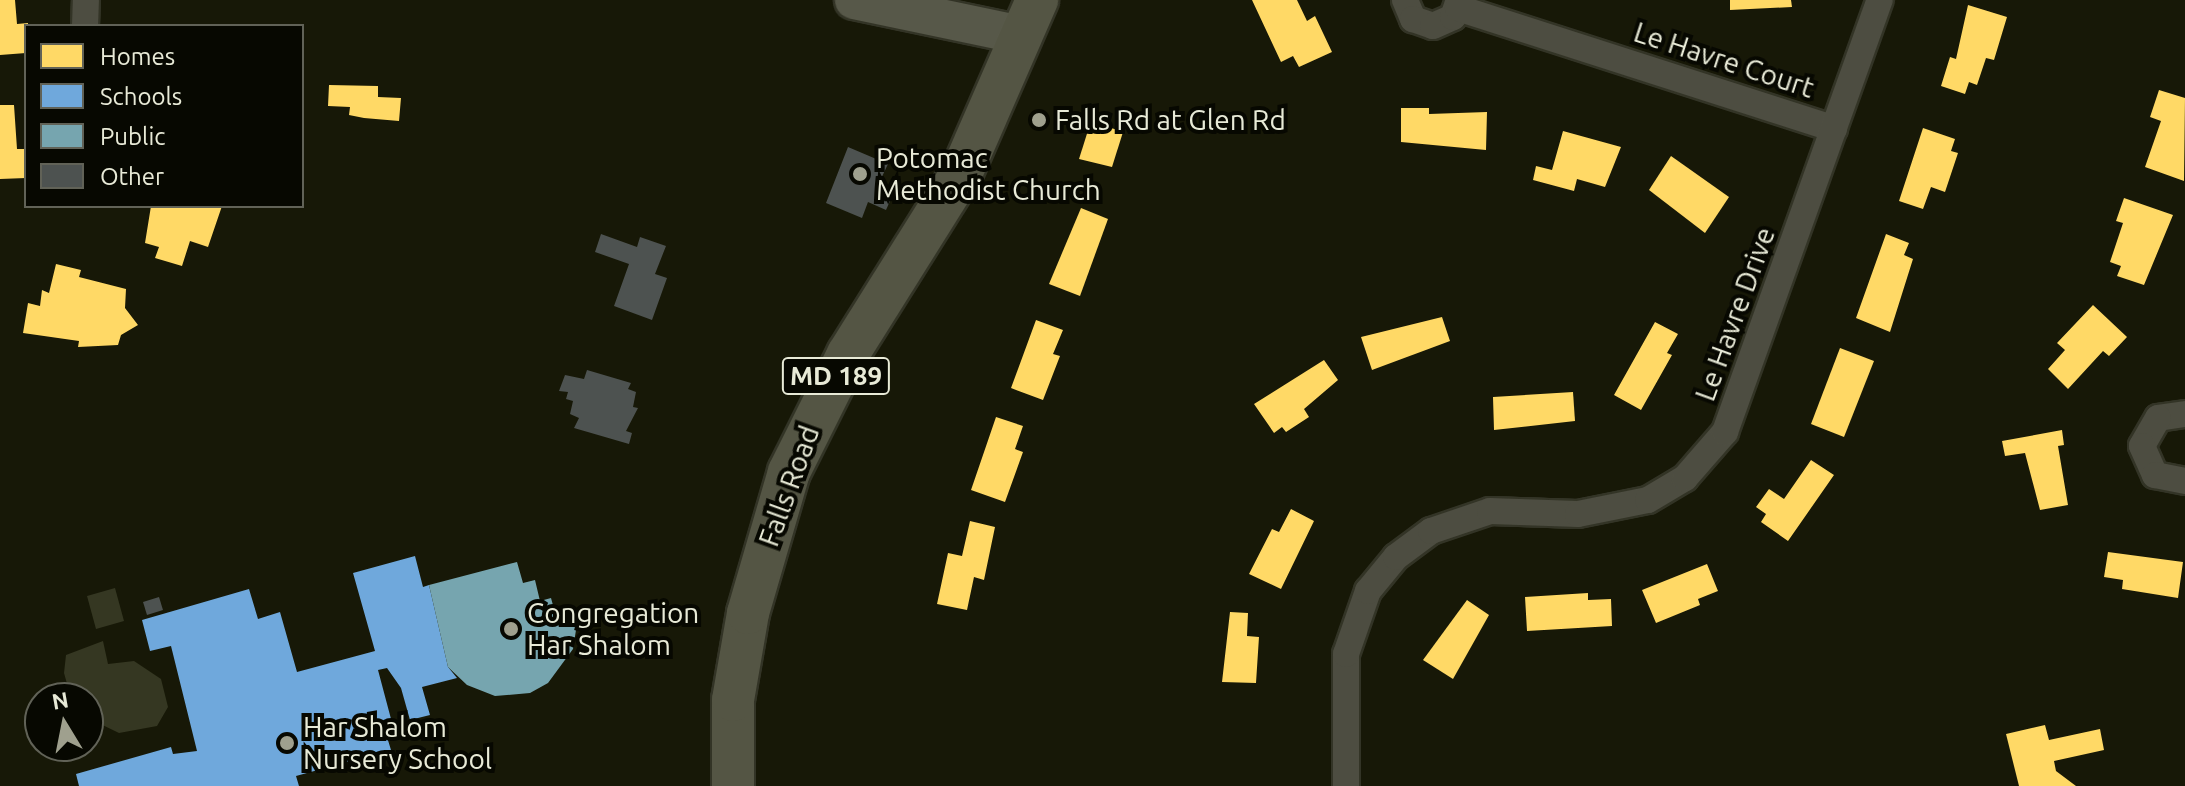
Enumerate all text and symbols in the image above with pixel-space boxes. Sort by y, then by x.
street label: Le Havre Court [1630,15,1818,105]
legend [24,24,304,208]
text: Homes [100,43,175,70]
text: Schools [100,83,182,110]
place label: Falls Rd at Glen Rd [1055,103,1286,137]
marker: Falls Rd at Glen Rd [1030,111,1048,129]
text: Public [100,123,165,150]
place label: Potomac Methodist Church [876,141,1101,207]
text: Other [100,163,164,190]
marker: Potomac Methodist Church [851,165,869,183]
street label: Le Havre Drive [1688,223,1782,405]
road number: MD 189 [780,354,892,398]
street label: Falls Road [752,421,826,551]
place label: Congregation Har Shalom [527,596,699,662]
marker: Congregation Har Shalom [502,620,520,638]
north arrow [24,682,104,762]
text: N [50,686,70,714]
place label: Har Shalom Nursery School [303,710,492,776]
marker: Har Shalom Nursery School [278,734,296,752]

